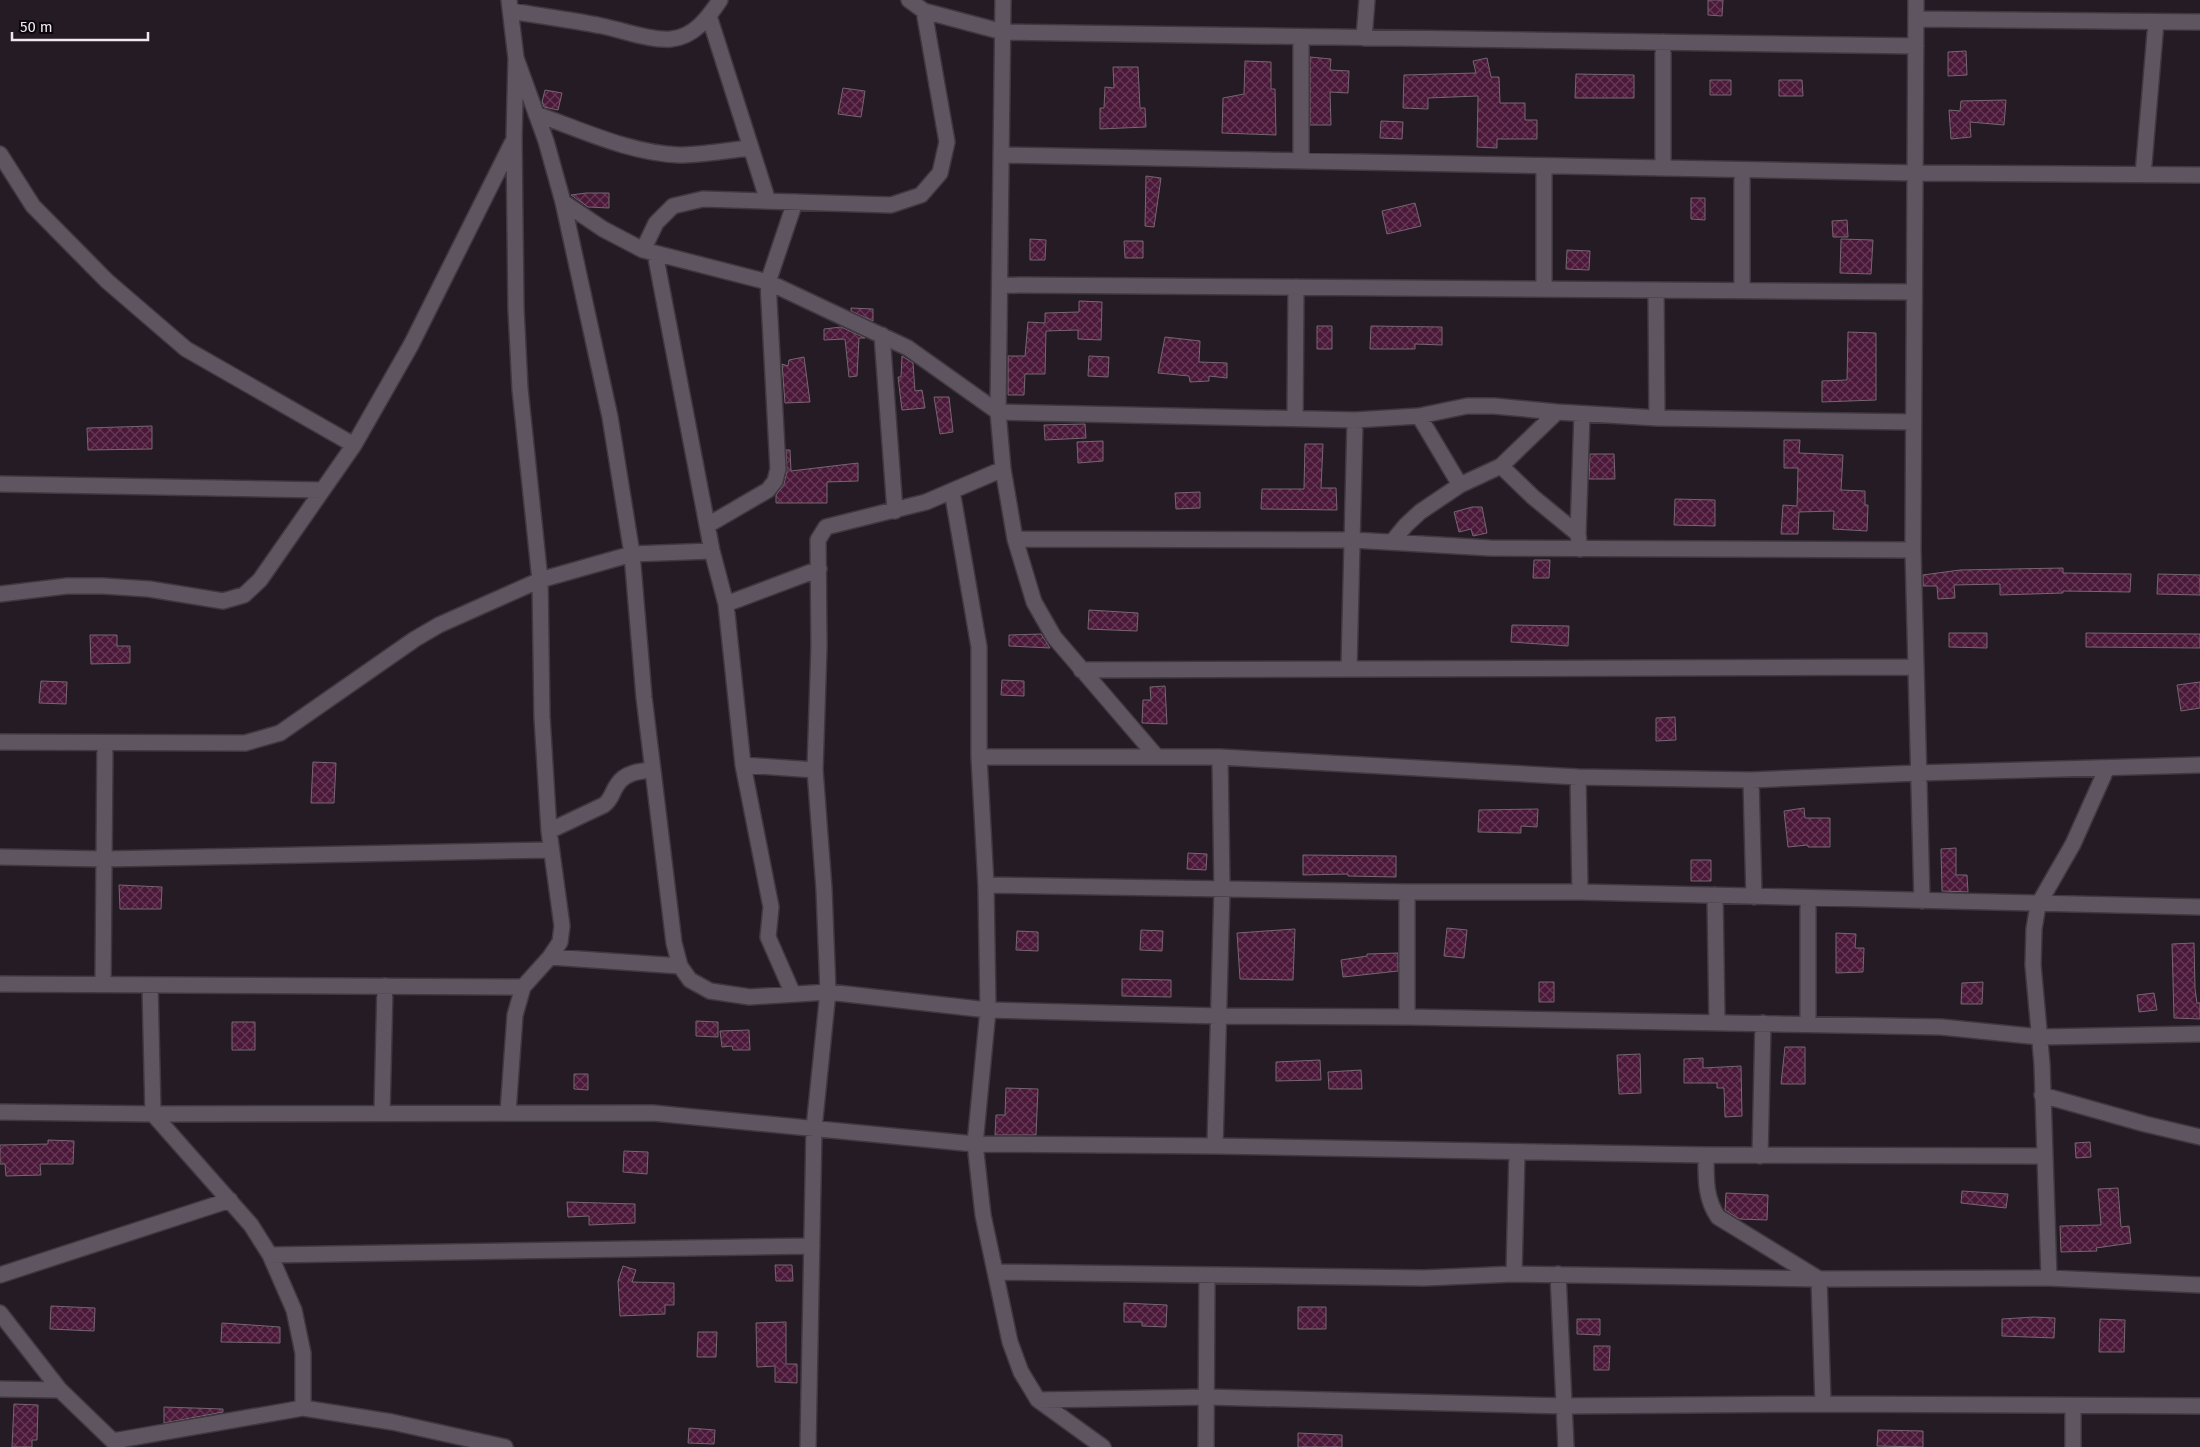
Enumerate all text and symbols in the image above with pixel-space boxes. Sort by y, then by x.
scale bar [12,10,149,42]
text: 50 m [20,18,53,36]

